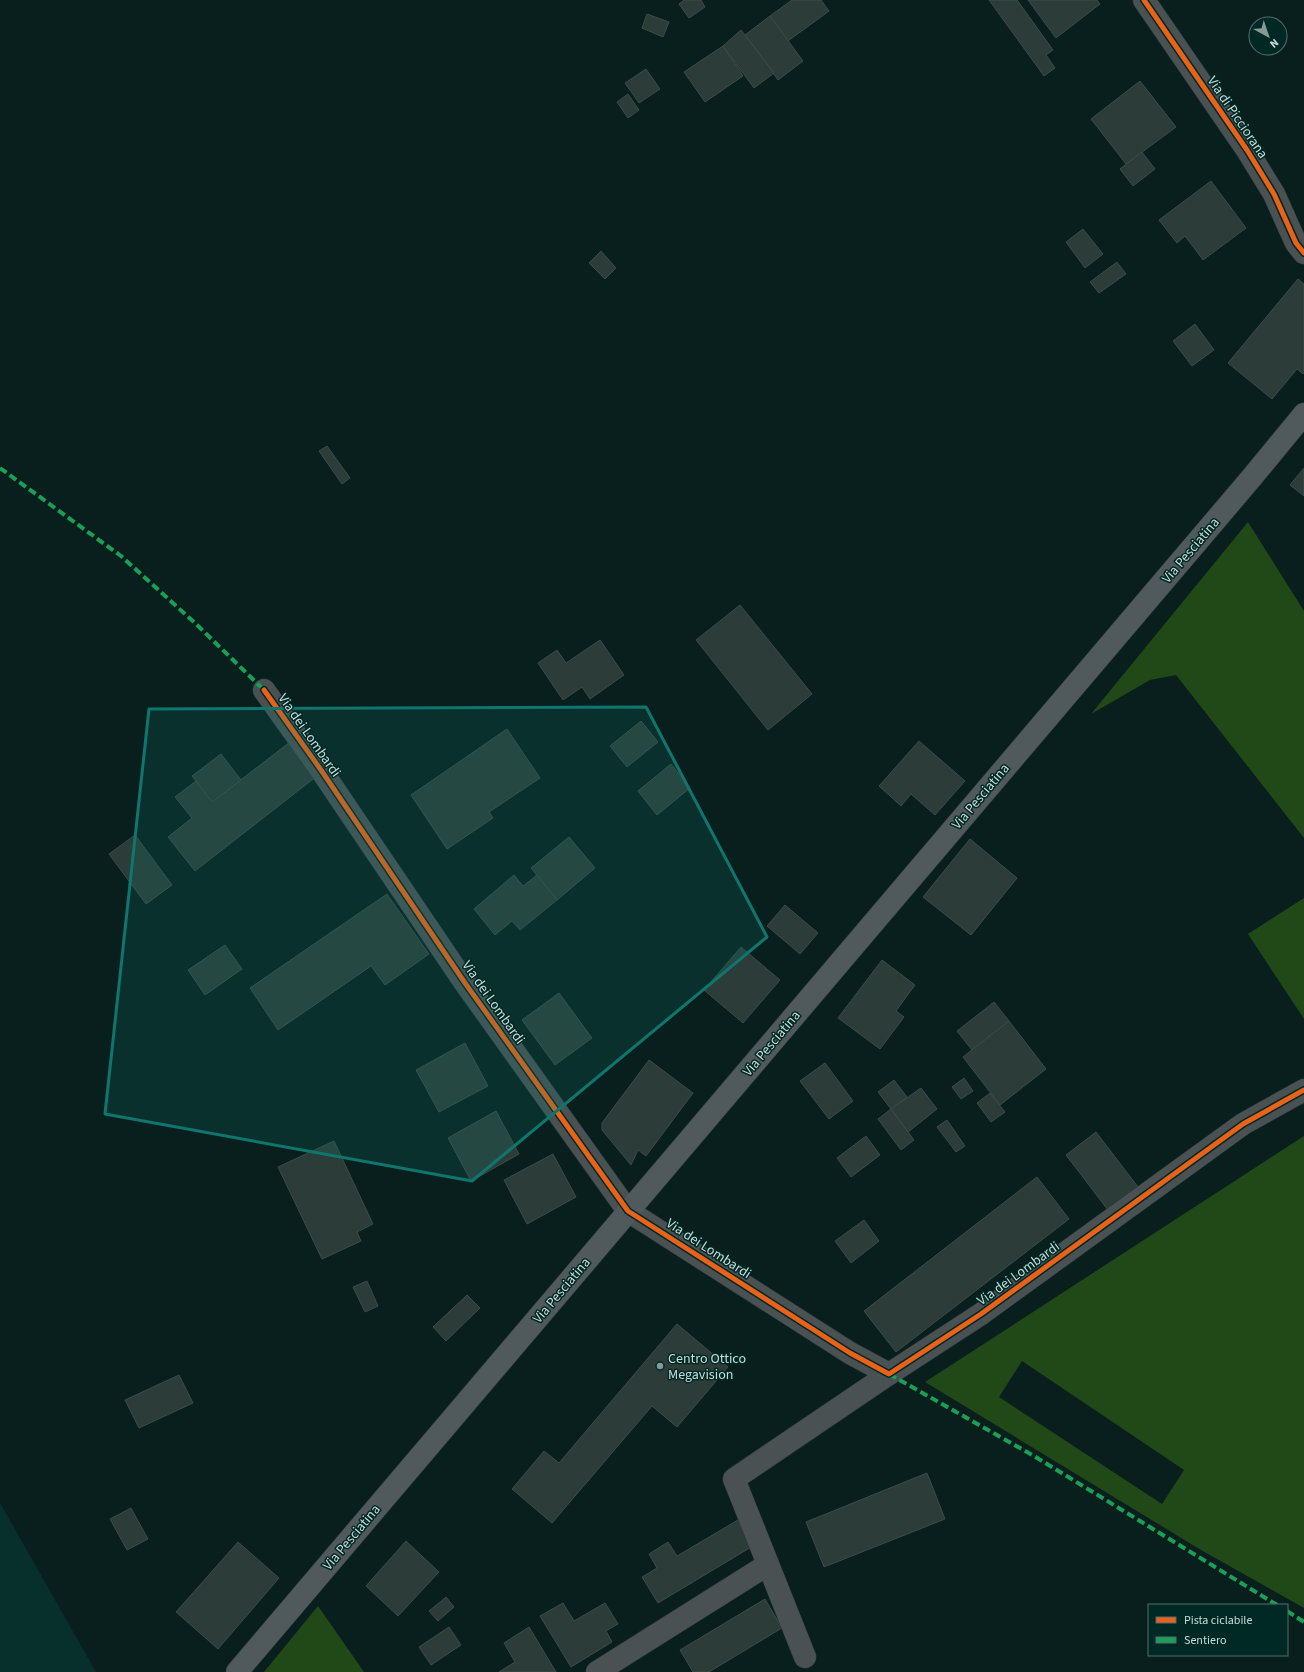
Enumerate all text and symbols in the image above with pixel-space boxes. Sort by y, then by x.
north arrow [1248,16,1288,56]
text: N [1266,35,1282,51]
street label: Via di Picciorana [1202,72,1272,163]
street label: Via Pesciatina [1157,513,1224,588]
street label: Via dei Lombardi [273,690,345,781]
street label: Via Pesciatina [947,759,1014,834]
street label: Via dei Lombardi [457,957,529,1048]
street label: Via Pesciatina [738,1006,805,1081]
street label: Via dei Lombardi [662,1214,755,1284]
street label: Via dei Lombardi [973,1237,1064,1311]
street label: Via Pesciatina [528,1253,595,1328]
place label: Centro Ottico Megavision [668,1349,746,1385]
marker: Centro Ottico Megavision [655,1361,665,1371]
street label: Via Pesciatina [318,1500,385,1575]
legend [1148,1604,1288,1656]
text: Pista ciclabile [1184,1612,1252,1629]
text: Sentiero [1184,1632,1226,1649]

